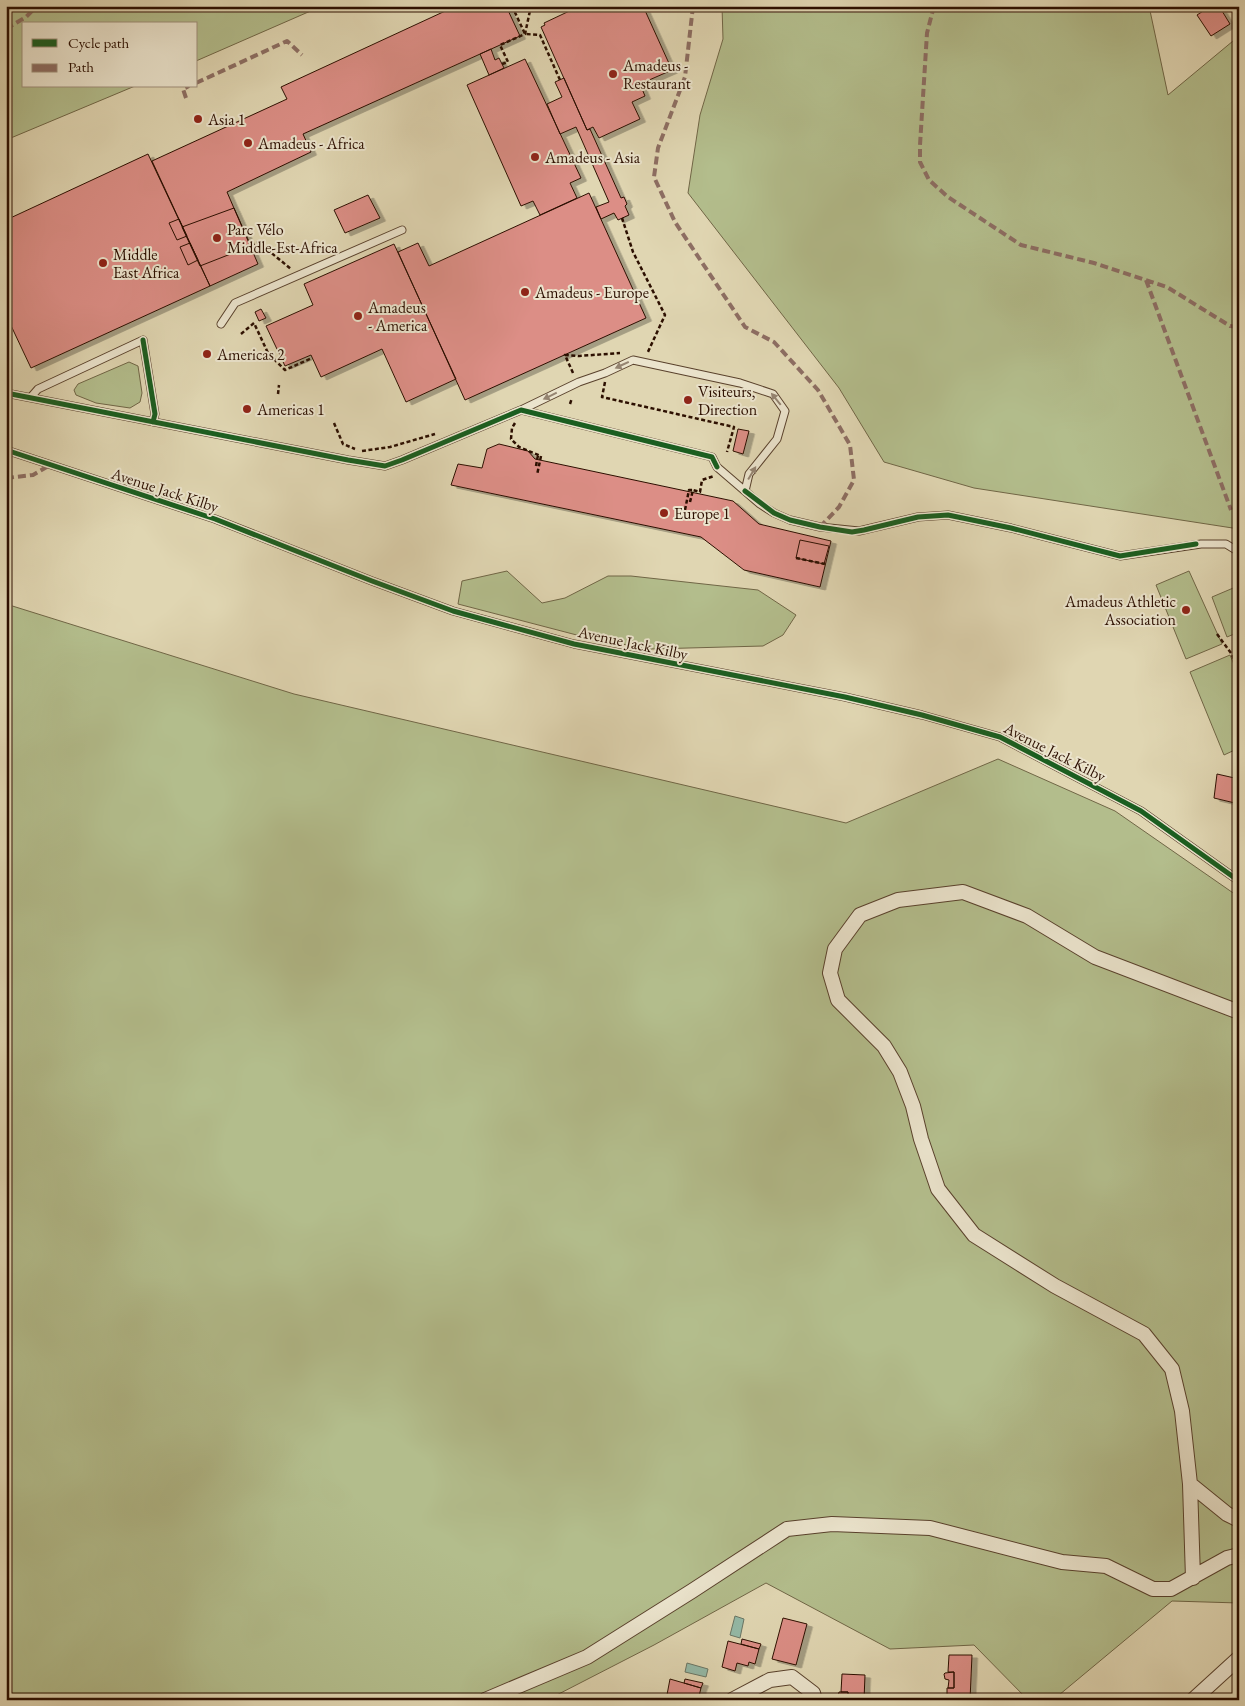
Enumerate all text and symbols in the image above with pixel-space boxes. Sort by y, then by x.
legend [22,22,198,88]
text: Cycle path [68,33,130,52]
place label: Amadeus - Restaurant [622,55,691,94]
text: Path [68,57,94,76]
marker: Amadeus - Restaurant [607,68,619,80]
place label: Asia 1 [207,109,245,130]
marker: Asia 1 [192,113,204,125]
place label: Amadeus - Africa [257,133,365,154]
marker: Amadeus - Africa [242,137,254,149]
place label: Amadeus - Asia [544,147,641,168]
marker: Amadeus - Asia [529,151,541,163]
place label: Parc Vélo Middle-Est-Africa [227,219,338,258]
marker: Parc Vélo Middle-Est-Africa [211,232,223,244]
place label: Middle East Africa [113,244,180,283]
marker: Middle East Africa [97,257,109,269]
place label: Amadeus - Europe [534,282,649,303]
marker: Amadeus - Europe [519,286,531,298]
place label: Amadeus - America [367,297,428,336]
marker: Amadeus - America [352,310,364,322]
place label: Americas 2 [216,344,285,365]
marker: Americas 2 [201,348,213,360]
one-way arrow [615,362,629,370]
place label: Visiteurs, Direction [698,381,758,420]
one-way arrow [543,392,557,400]
one-way arrow [771,393,782,406]
marker: Visiteurs, Direction [682,394,694,406]
place label: Americas 1 [256,399,325,420]
marker: Americas 1 [241,403,253,415]
street label: Avenue Jack Kilby [108,462,222,518]
one-way arrow [747,466,756,480]
place label: Europe 1 [674,503,730,524]
marker: Europe 1 [658,507,670,519]
place label: Amadeus Athletic Association [1064,591,1177,630]
marker: Amadeus Athletic Association [1180,604,1192,616]
street label: Avenue Jack Kilby [575,621,691,665]
street label: Avenue Jack Kilby [1000,717,1110,787]

